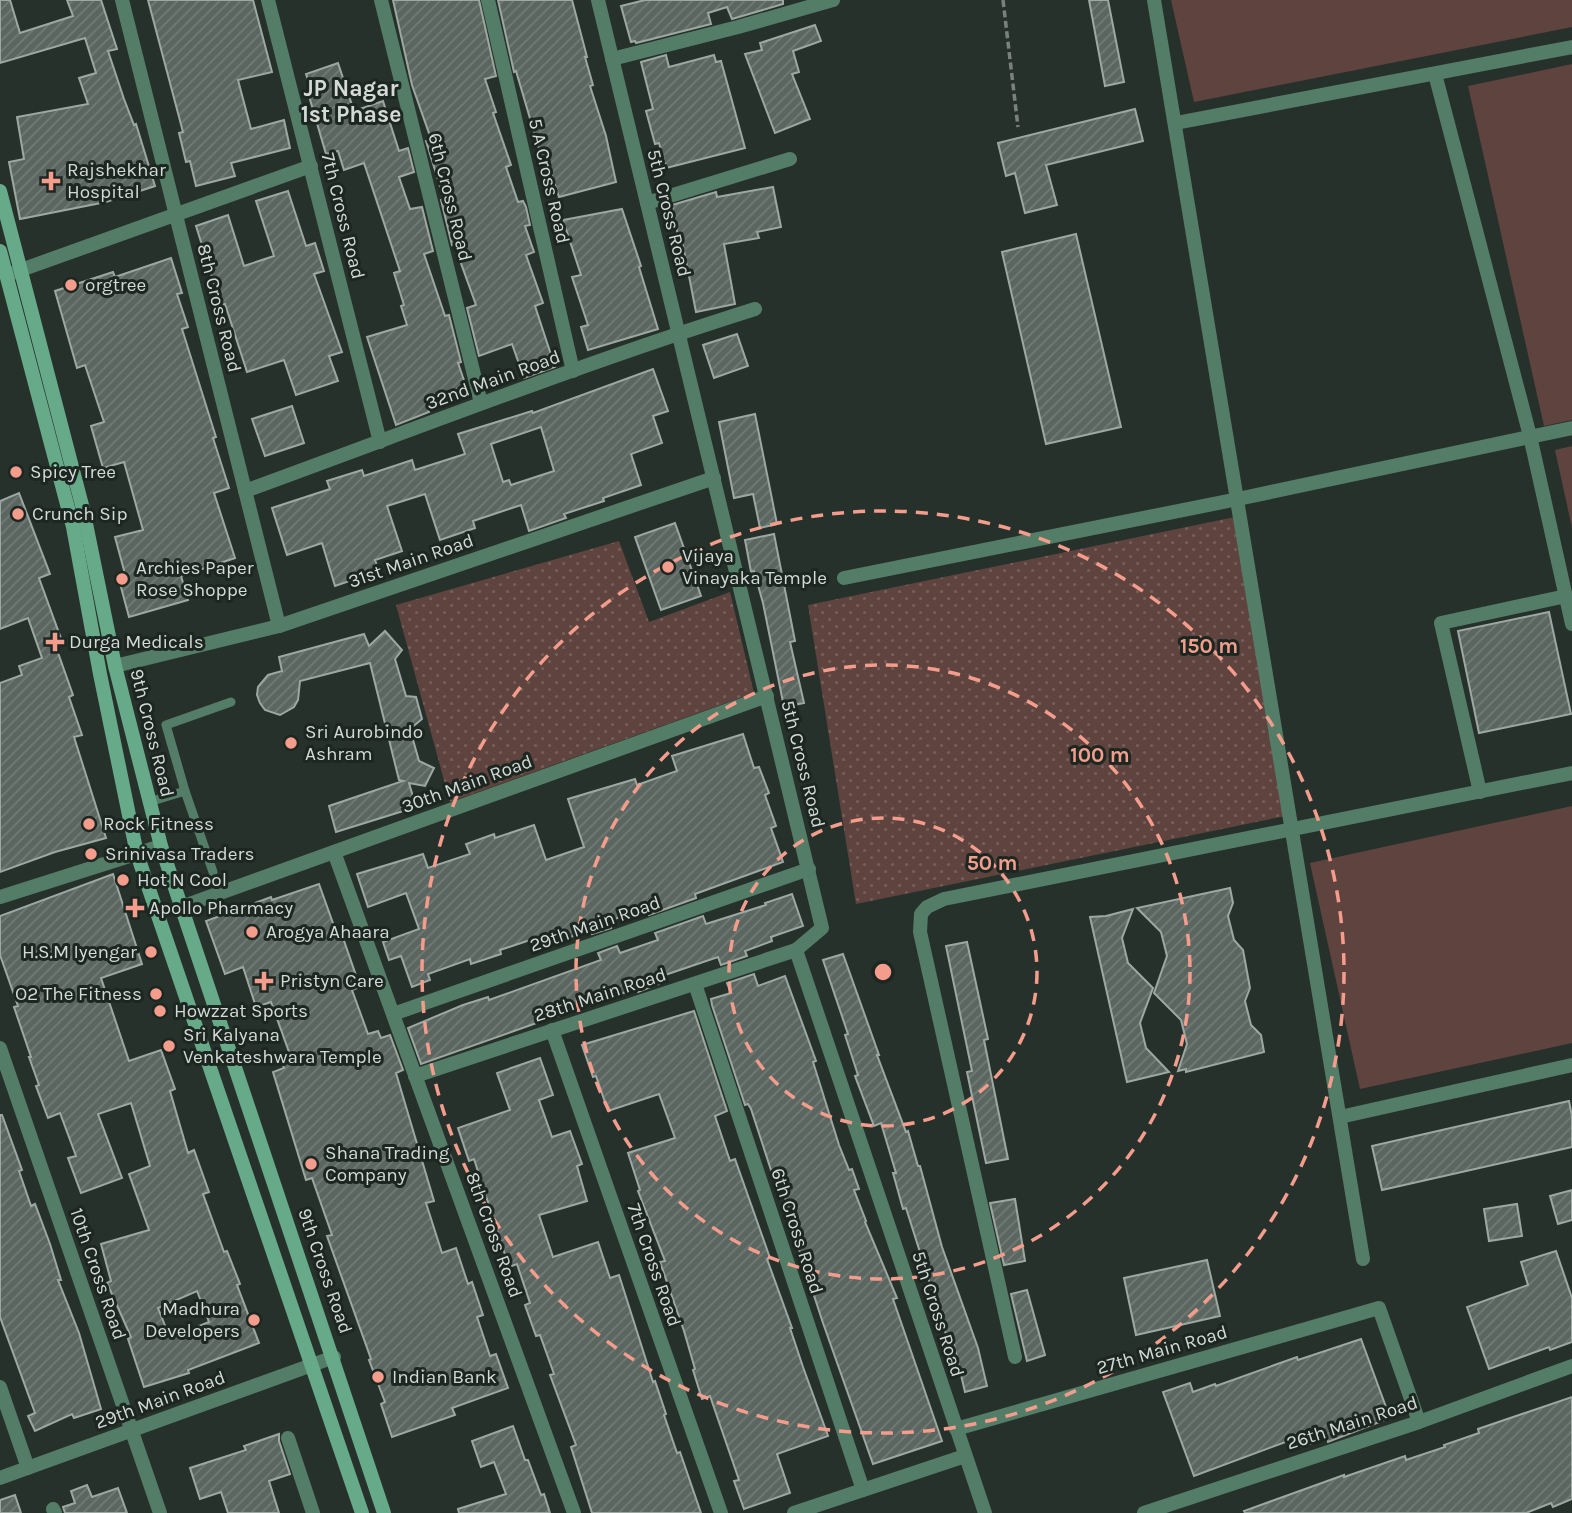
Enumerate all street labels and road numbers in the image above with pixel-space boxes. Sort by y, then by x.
street label: 5 A Cross Road [524,116,574,246]
street label: 6th Cross Road [423,131,477,263]
street label: 5th Cross Road [642,147,696,279]
street label: 7th Cross Road [317,151,369,281]
street label: 8th Cross Road [192,241,246,375]
street label: 32nd Main Road [423,345,563,415]
street label: 31st Main Road [345,529,477,593]
street label: 9th Cross Road [125,667,179,799]
street label: 5th Cross Road [776,698,830,830]
street label: 30th Main Road [399,750,535,818]
street label: 29th Main Road [527,891,663,957]
street label: 28th Main Road [531,963,669,1027]
street label: 6th Cross Road [766,1165,828,1297]
street label: 8th Cross Road [461,1169,527,1301]
street label: 7th Cross Road [623,1200,685,1330]
street label: 10th Cross Road [65,1205,131,1343]
street label: 9th Cross Road [293,1205,357,1337]
street label: 5th Cross Road [907,1248,969,1380]
street label: 27th Main Road [1094,1321,1230,1379]
street label: 29th Main Road [92,1366,228,1434]
street label: 26th Main Road [1283,1391,1421,1455]

